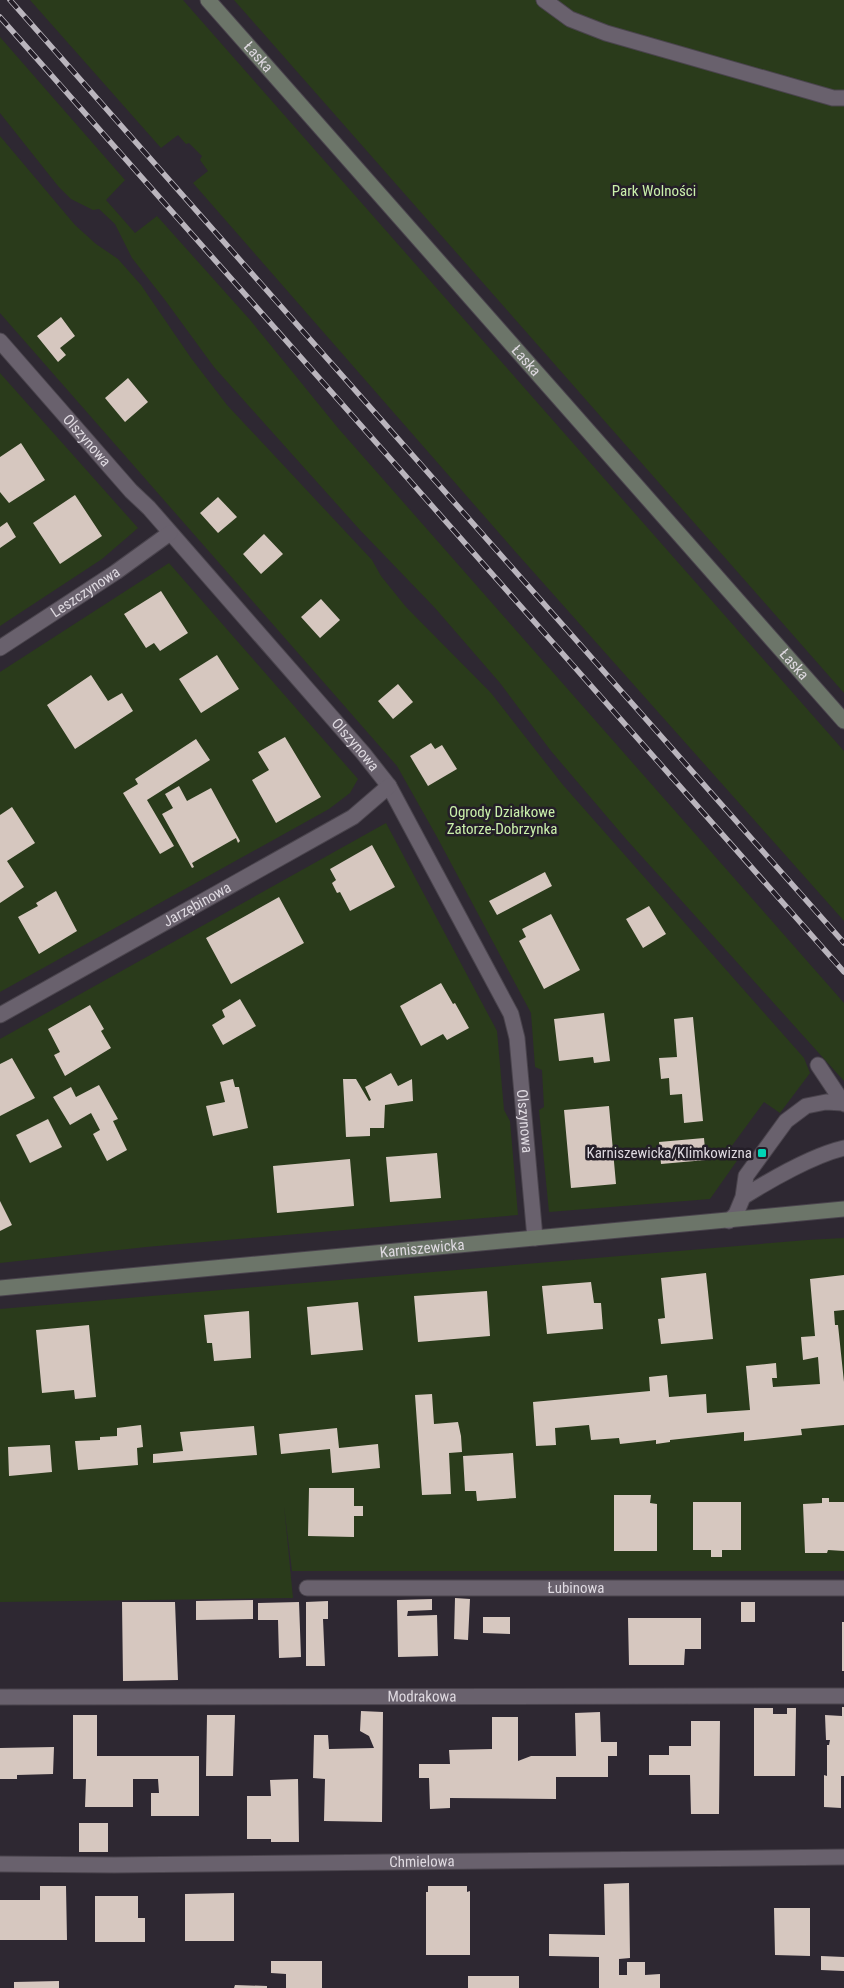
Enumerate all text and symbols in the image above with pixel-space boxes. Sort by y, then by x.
street label: Łaska [240,38,277,76]
park label: Park Wolności [612,182,696,200]
street label: Łaska [508,342,545,380]
street label: Olszynowa [59,410,115,470]
street label: Leszczynowa [47,563,123,621]
street label: Łaska [776,645,812,684]
street label: Olszynowa [328,715,383,775]
park label: Ogrody Działkowe Zatorze-Dobrzynka [447,803,557,838]
street label: Jarzębinowa [160,878,234,931]
street label: Olszynowa [513,1088,536,1154]
place label: Karniszewicka/Klimkowizna [587,1144,752,1162]
marker: Karniszewicka/Klimkowizna [756,1147,768,1159]
street label: Karniszewicka [379,1236,465,1261]
street label: Łubinowa [548,1579,605,1597]
street label: Modrakowa [387,1687,457,1706]
street label: Chmielowa [389,1852,455,1871]

